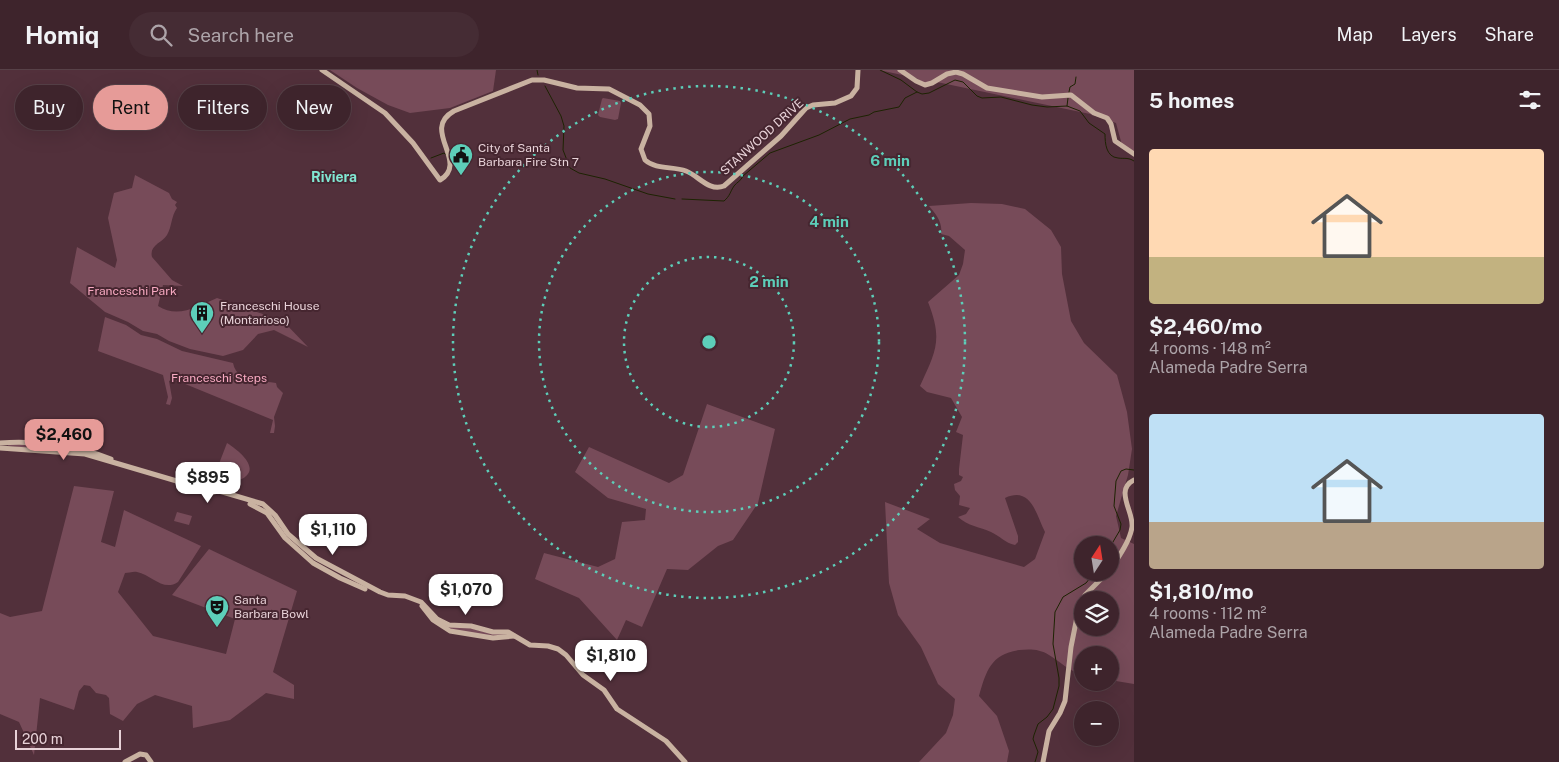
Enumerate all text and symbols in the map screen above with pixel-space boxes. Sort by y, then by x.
search box [129,12,479,57]
text: Homiq [25,21,99,49]
icon: search [147,21,175,49]
text: Search here [187,24,294,46]
text: Map [1337,24,1373,45]
text: Layers [1401,24,1457,45]
text: Share [1485,24,1534,45]
chip: Buy [15,85,83,130]
chip: Rent [93,85,168,130]
chip: Filters [178,85,267,130]
chip: New [277,85,351,130]
icon: filters [1516,86,1544,114]
text: 5 homes [1149,88,1234,113]
street label: STANWOOD DRIVE [718,96,806,178]
place label: City of Santa Barbara Fire Stn 7 [478,141,579,169]
public building icon: City of Santa Barbara Fire Stn 7 [448,142,474,176]
text: 6 min [870,152,910,169]
district label: Riviera [311,169,357,185]
icon: home [1302,181,1392,271]
text: 4 min [809,213,849,230]
text: 2 min [749,273,789,290]
park label: Franceschi Park [87,284,177,298]
place label: Franceschi House (Montarioso) [220,299,320,327]
building icon: Franceschi House (Montarioso) [189,300,215,334]
text: $2,460/mo [1149,314,1262,339]
centre of rings [700,333,718,351]
text: 4 rooms · 148 m² [1149,339,1271,358]
text: Alameda Padre Serra [1149,358,1308,377]
park label: Franceschi Steps [171,371,267,385]
pin: $2,460 [23,418,105,461]
text: $2,460 [36,425,92,444]
icon: home [1302,446,1392,536]
pin: $895 [178,462,238,504]
text: $895 [187,468,229,487]
pin: $1,110 [292,514,374,556]
text: $1,110 [310,520,356,539]
north arrow [1074,536,1119,581]
map controls [1074,536,1119,746]
pin: $1,070 [425,574,507,616]
text: $1,810/mo [1149,579,1254,604]
text: $1,070 [440,580,492,599]
button: layers [1074,591,1119,636]
place label: Santa Barbara Bowl [234,593,309,621]
theatre icon: Santa Barbara Bowl [204,594,230,628]
text: 4 rooms · 112 m² [1149,604,1266,623]
text: Alameda Padre Serra [1149,623,1308,642]
pin: $1,810 [570,640,652,682]
text: $1,810 [586,646,636,665]
button: + [1074,646,1119,691]
button: − [1074,701,1119,746]
scale bar [15,727,121,750]
text: 200 m [22,731,63,747]

